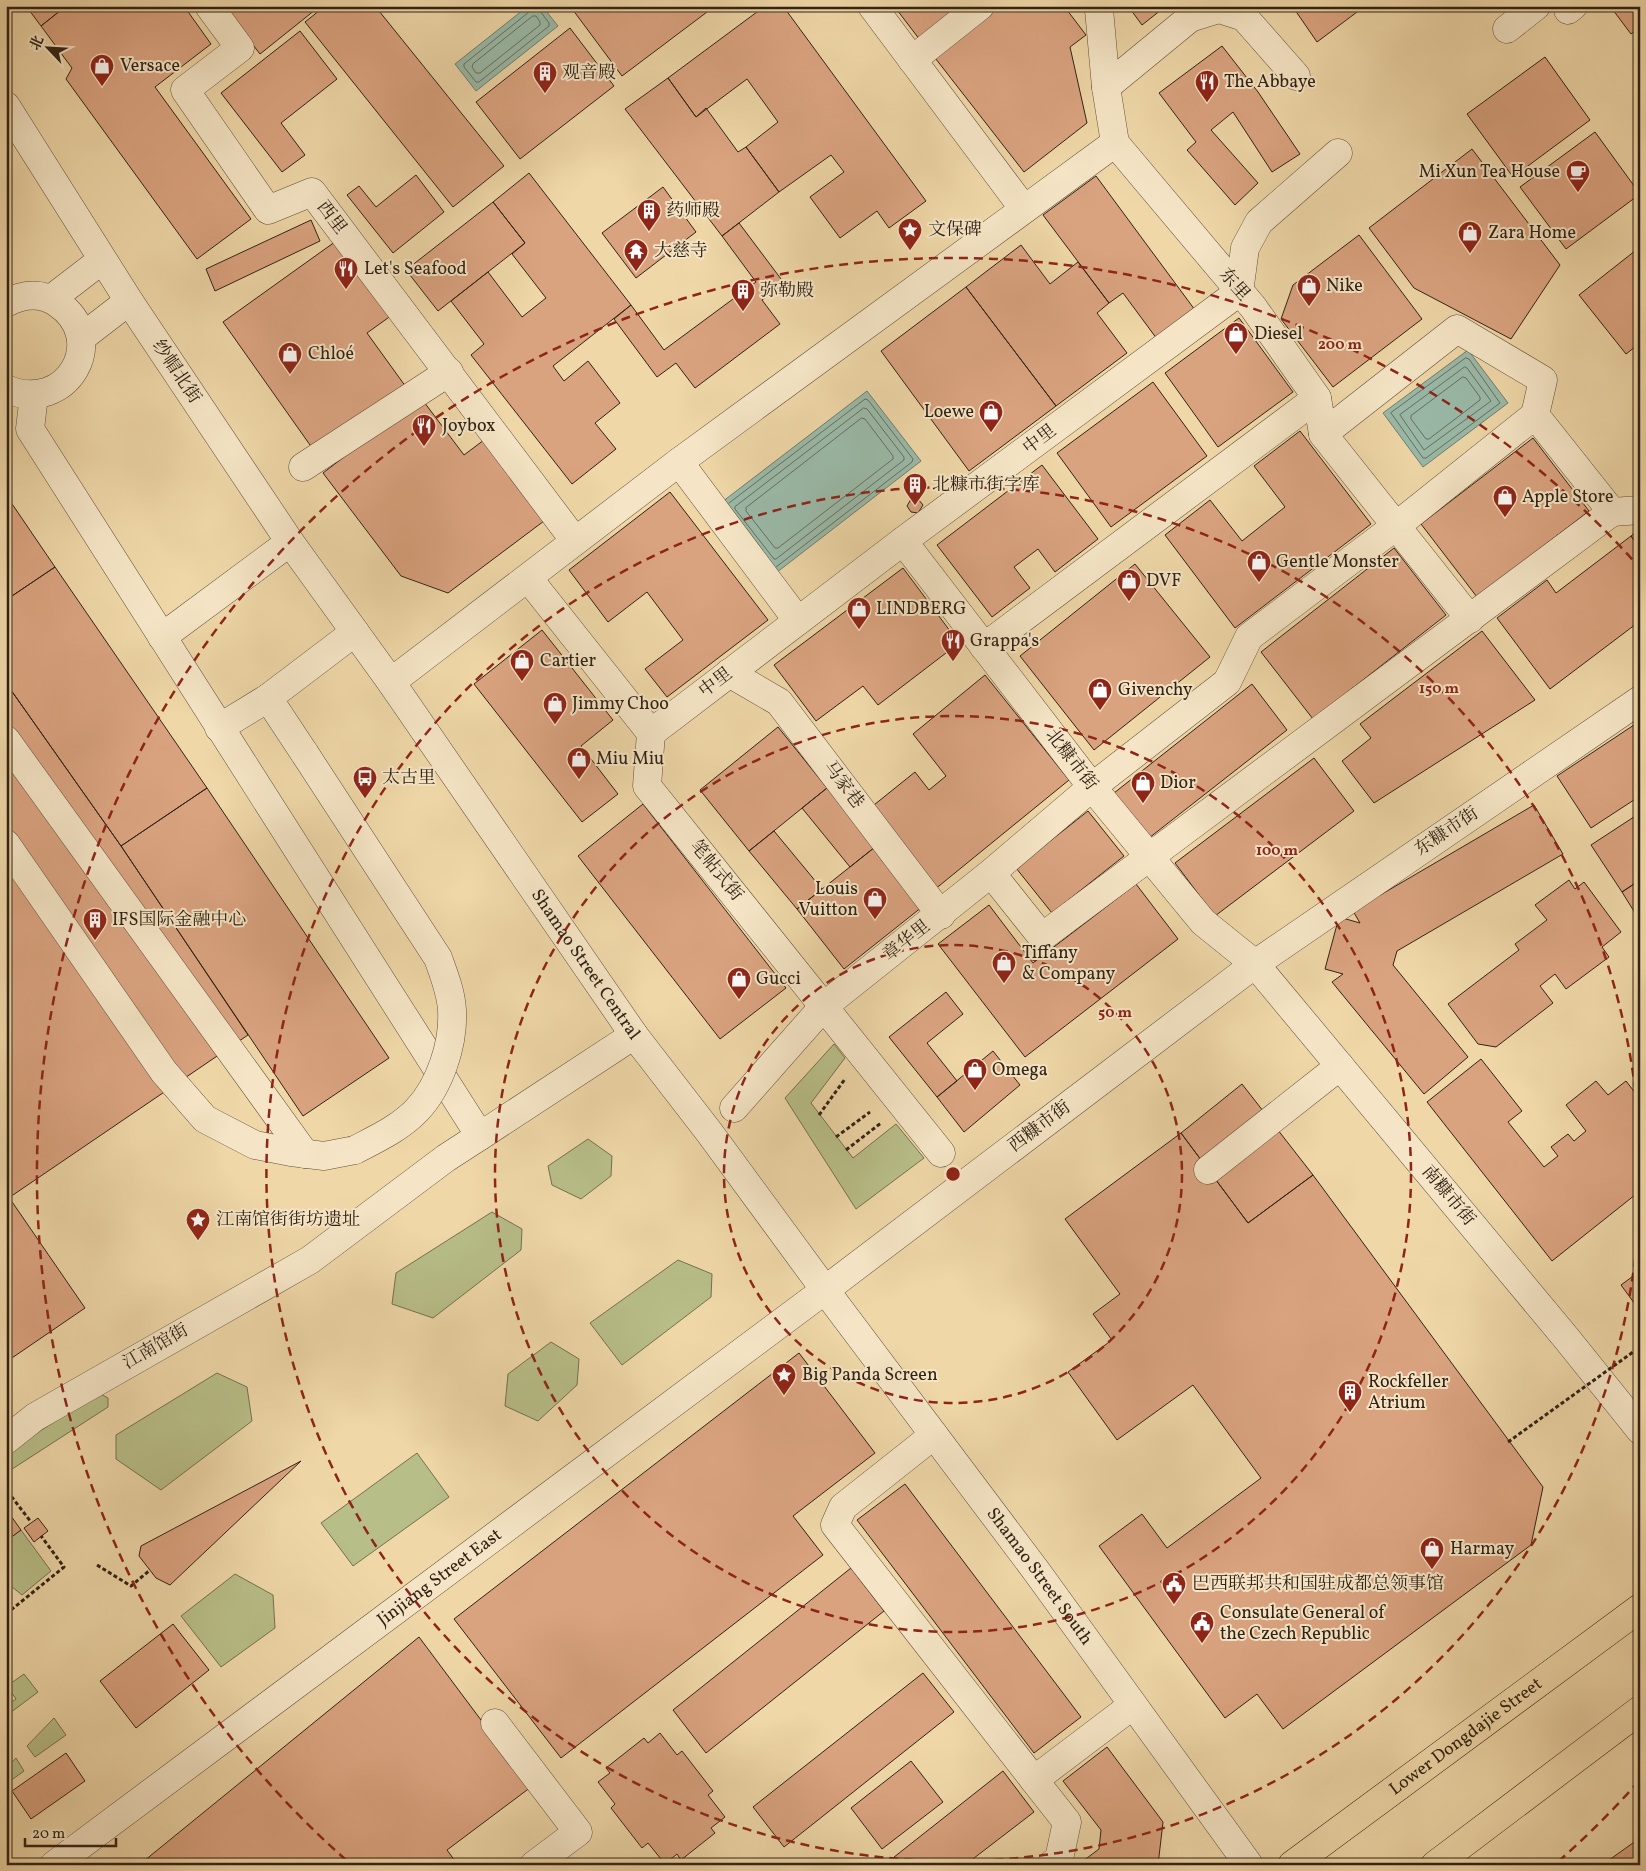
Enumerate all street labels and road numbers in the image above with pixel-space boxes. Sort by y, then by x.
street label: 西里 [310,196,352,240]
street label: 东里 [1213,263,1255,307]
street label: 纱帽北街 [146,335,206,409]
street label: 中里 [1018,419,1062,461]
street label: 中里 [694,662,738,704]
street label: 北糠市街 [1039,724,1103,796]
street label: 马家巷 [817,756,869,814]
street label: 东糠市街 [1410,802,1484,862]
street label: 笔帖式街 [684,835,748,907]
street label: Shamao Street Central [525,884,646,1045]
street label: 章华里 [878,915,936,967]
street label: 西糠市街 [1004,1095,1076,1159]
street label: 南糠市街 [1415,1160,1481,1232]
street label: 江南馆街 [119,1318,193,1376]
street label: Shamao Street South [980,1502,1099,1651]
street label: Jinjiang Street East [372,1523,507,1632]
street label: Lower Dongdajie Street [1384,1672,1547,1802]

